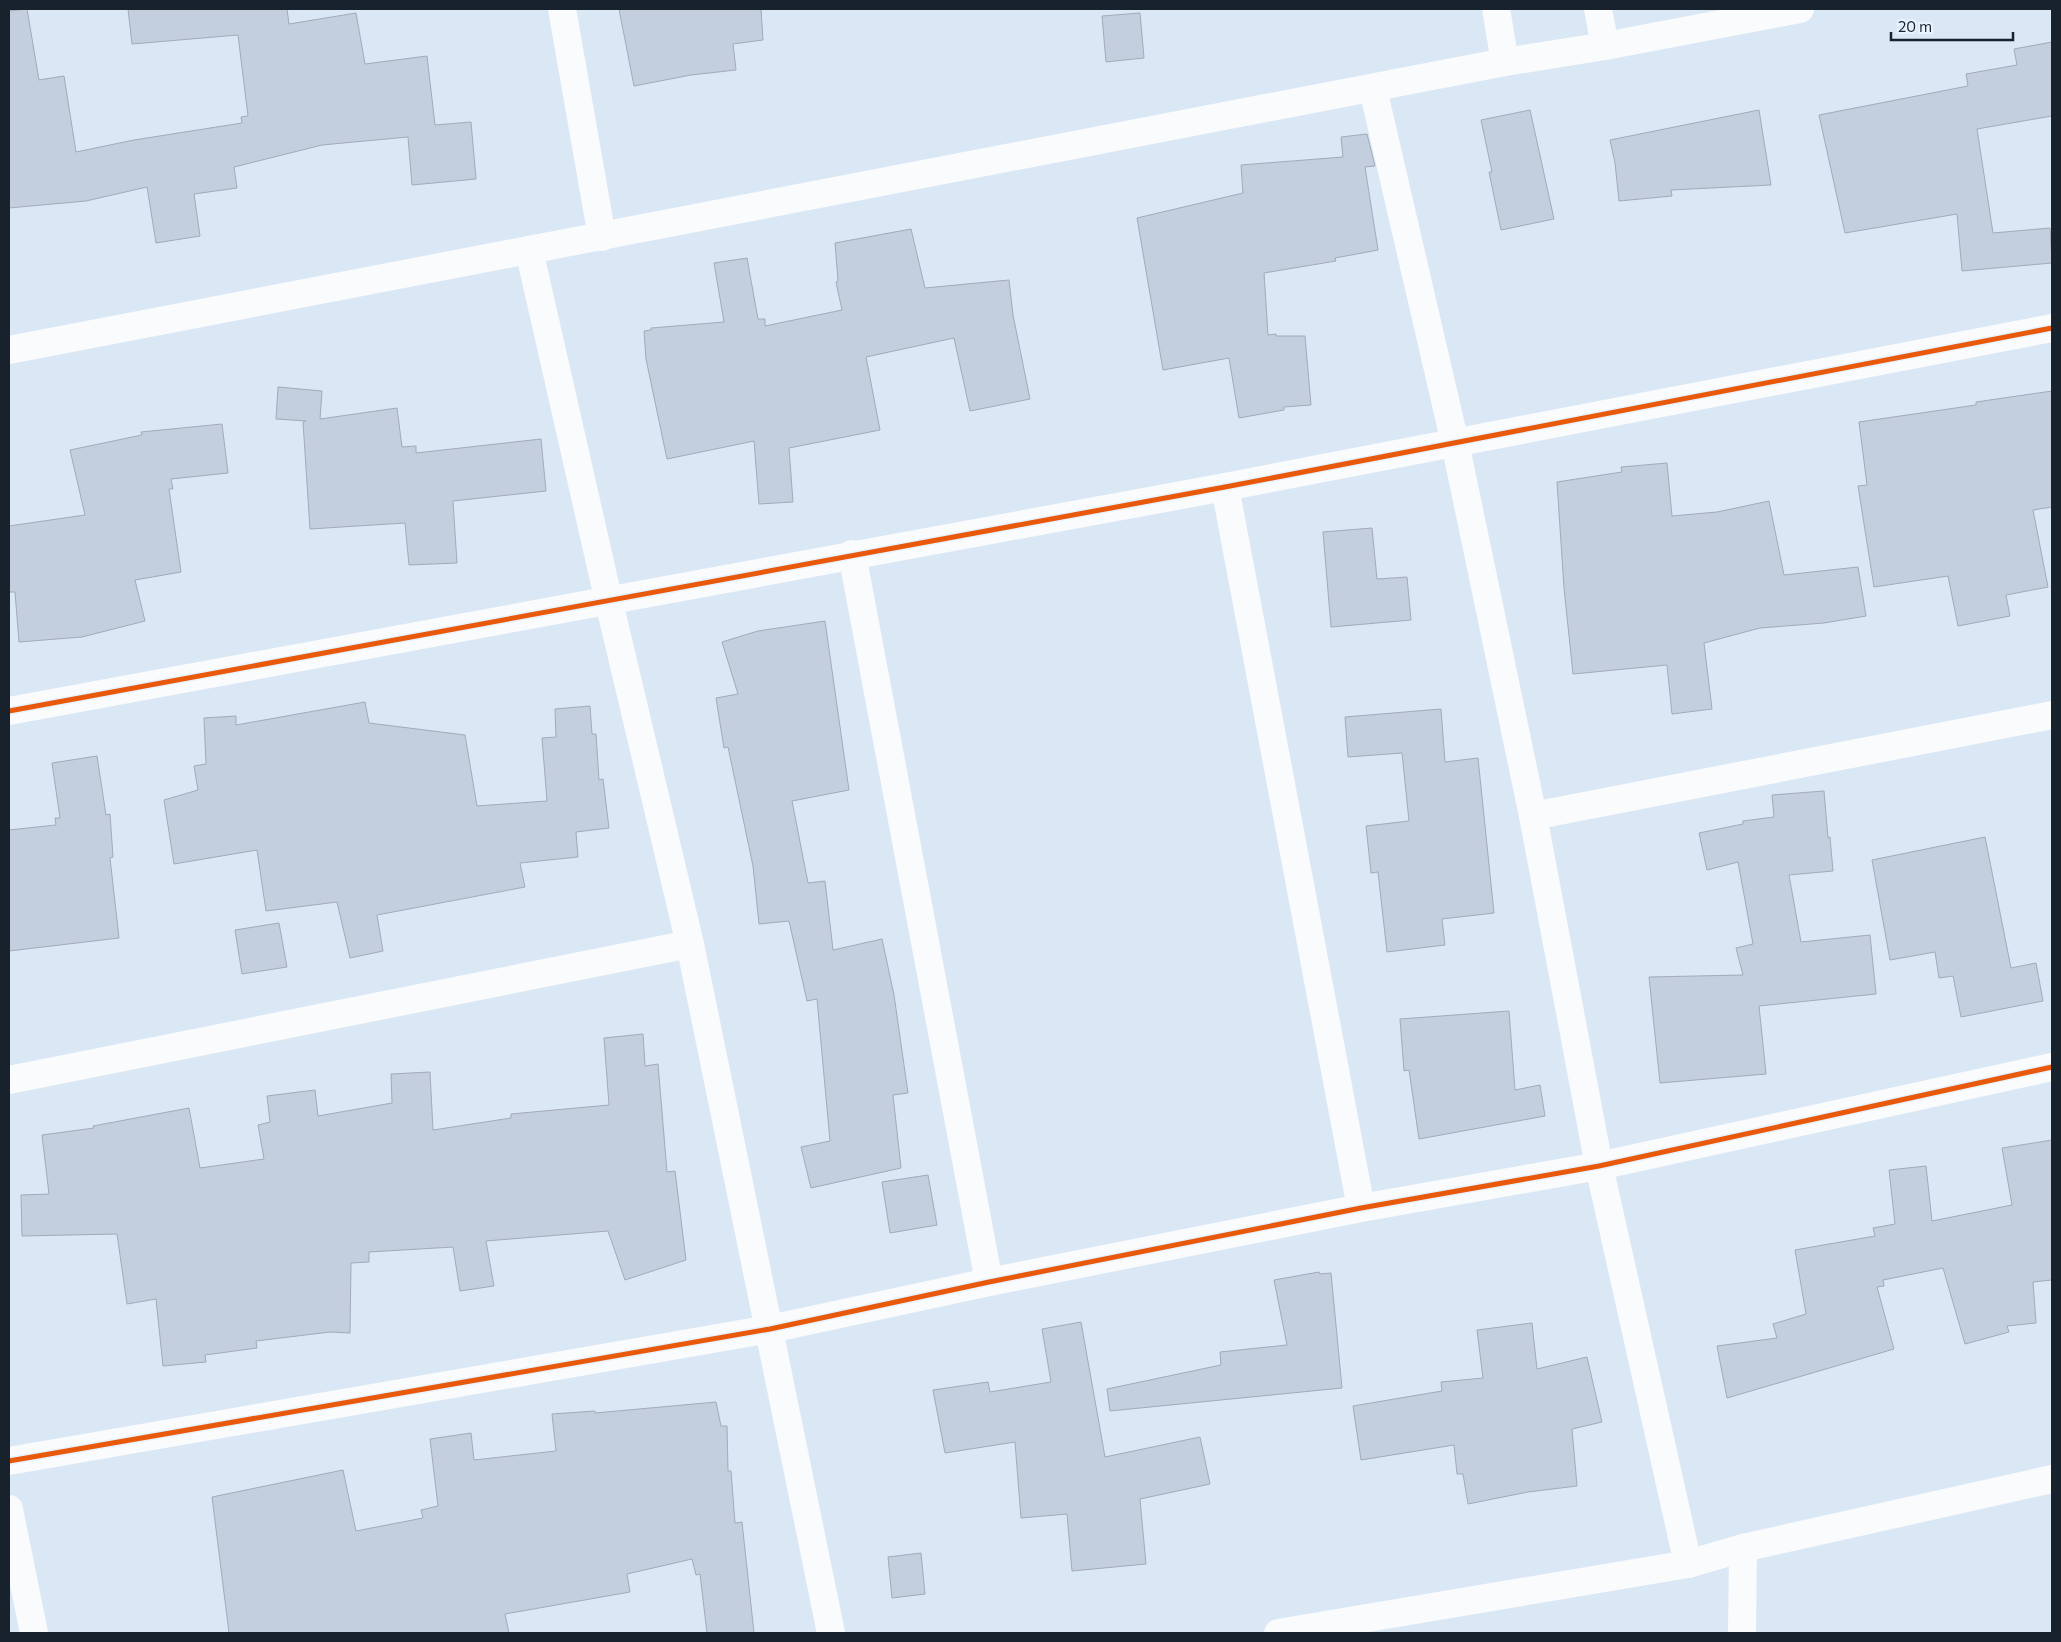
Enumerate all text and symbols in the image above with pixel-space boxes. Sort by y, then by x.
scale bar [1891,10,2014,42]
text: 20 m [1898,17,1932,35]

